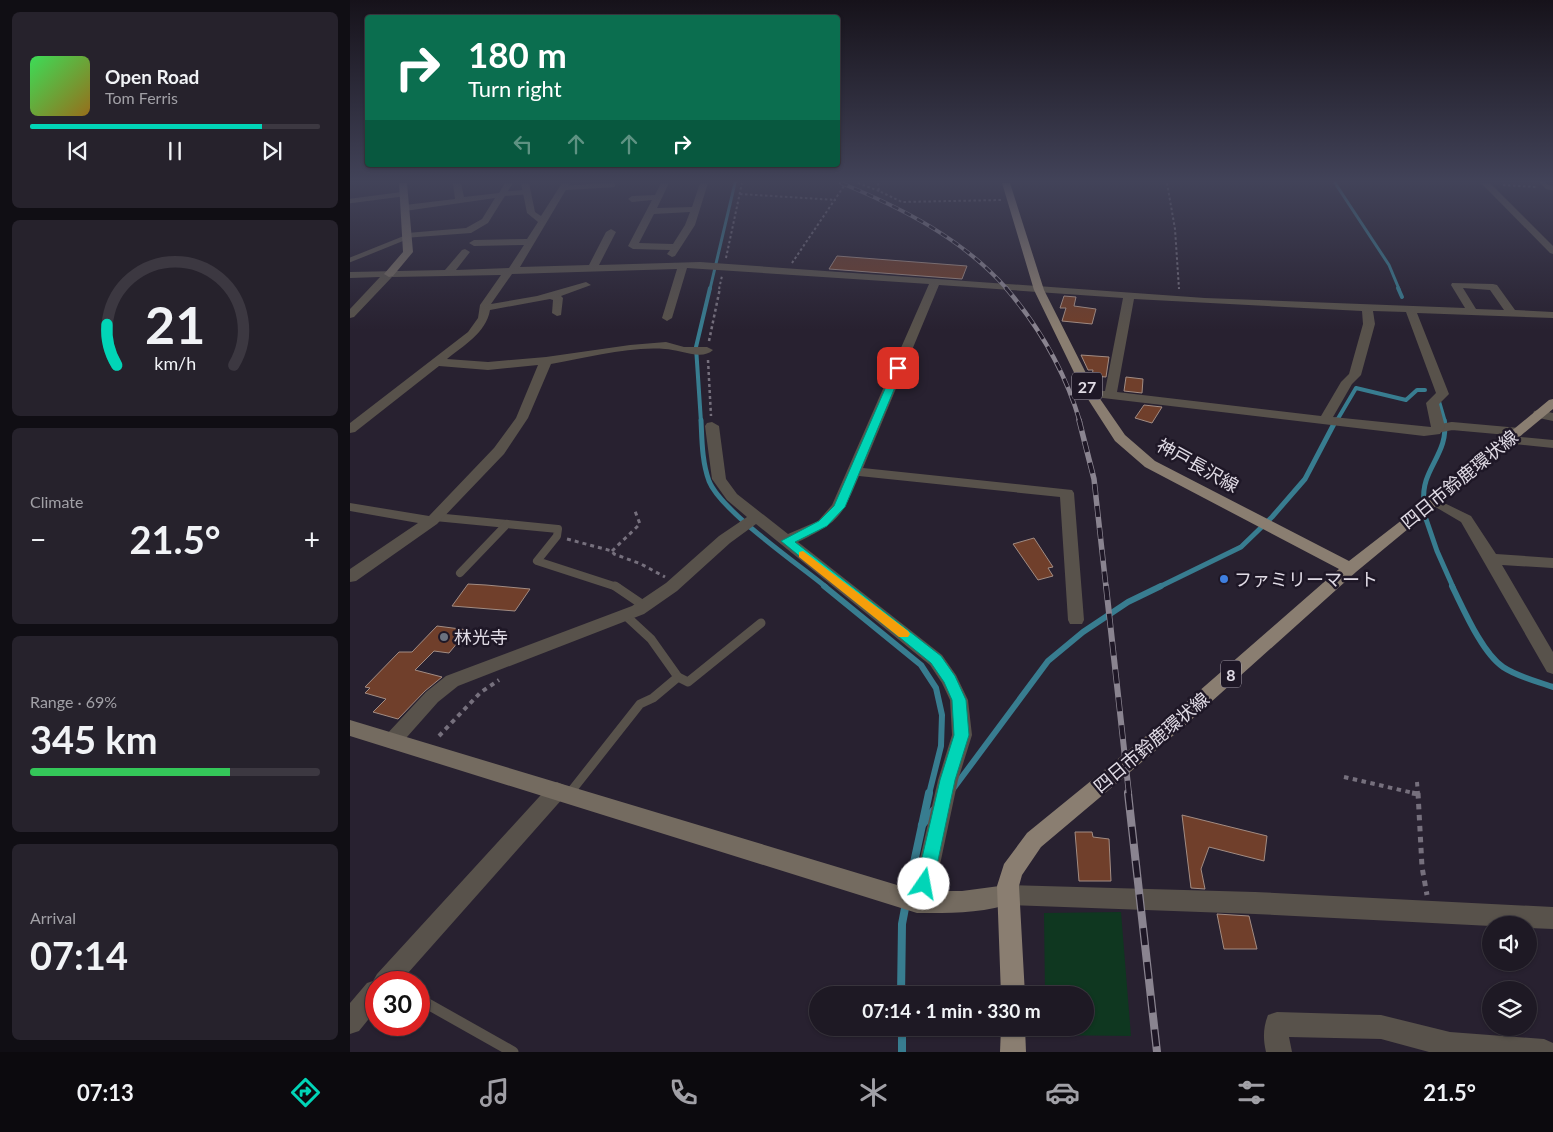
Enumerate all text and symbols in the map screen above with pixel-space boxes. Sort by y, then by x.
text: 180 m [468,33,567,75]
icon: right [385,35,450,100]
text: Open Road [105,65,199,88]
text: Turn right [468,75,562,102]
text: Tom Ferris [105,88,178,107]
icon: left [509,130,537,158]
icon: ahead [562,130,590,158]
icon: ahead [615,130,643,158]
icon: right [668,130,696,158]
icon: previous [64,137,92,165]
icon: pause [161,137,189,165]
icon: next [258,137,286,165]
text: 21 [145,293,205,355]
pin [877,347,919,389]
text: km/h [154,352,196,374]
icon: arrive [884,354,912,382]
road number: 27 [1072,372,1102,400]
street label: 四日市鈴鹿環状線 [1396,425,1522,533]
street label: 神戸長沢線 [1153,434,1243,496]
text: Climate [30,492,83,511]
text: 21.5° [130,516,220,562]
text: − [30,522,46,556]
text: + [304,522,320,556]
place label: ファミリーマート [1234,568,1378,590]
marker: ファミリーマート [1218,573,1230,585]
place label: 林光寺 [454,626,508,648]
marker: 林光寺 [438,631,450,643]
road number: 8 [1221,661,1241,688]
street label: 四日市鈴鹿環状線 [1089,687,1213,797]
text: Range · 69% [30,692,117,711]
text: 345 km [30,716,158,762]
position arrow [897,857,949,909]
text: Arrival [30,908,76,927]
map controls [1482,916,1537,1036]
button: sound [1482,916,1537,971]
text: 07:14 [30,932,128,978]
speed limit sign: 30 [365,971,430,1036]
button: layers [1482,981,1537,1036]
text: 07:14 · 1 min · 330 m [862,999,1041,1022]
icon: directions [288,1075,323,1110]
icon: music [477,1075,512,1110]
icon: phone [666,1075,701,1110]
icon: climate [856,1075,891,1110]
icon: car [1045,1075,1080,1110]
icon: filters [1234,1075,1269,1110]
text: 07:13 [77,1079,134,1106]
text: 21.5° [1423,1079,1476,1106]

